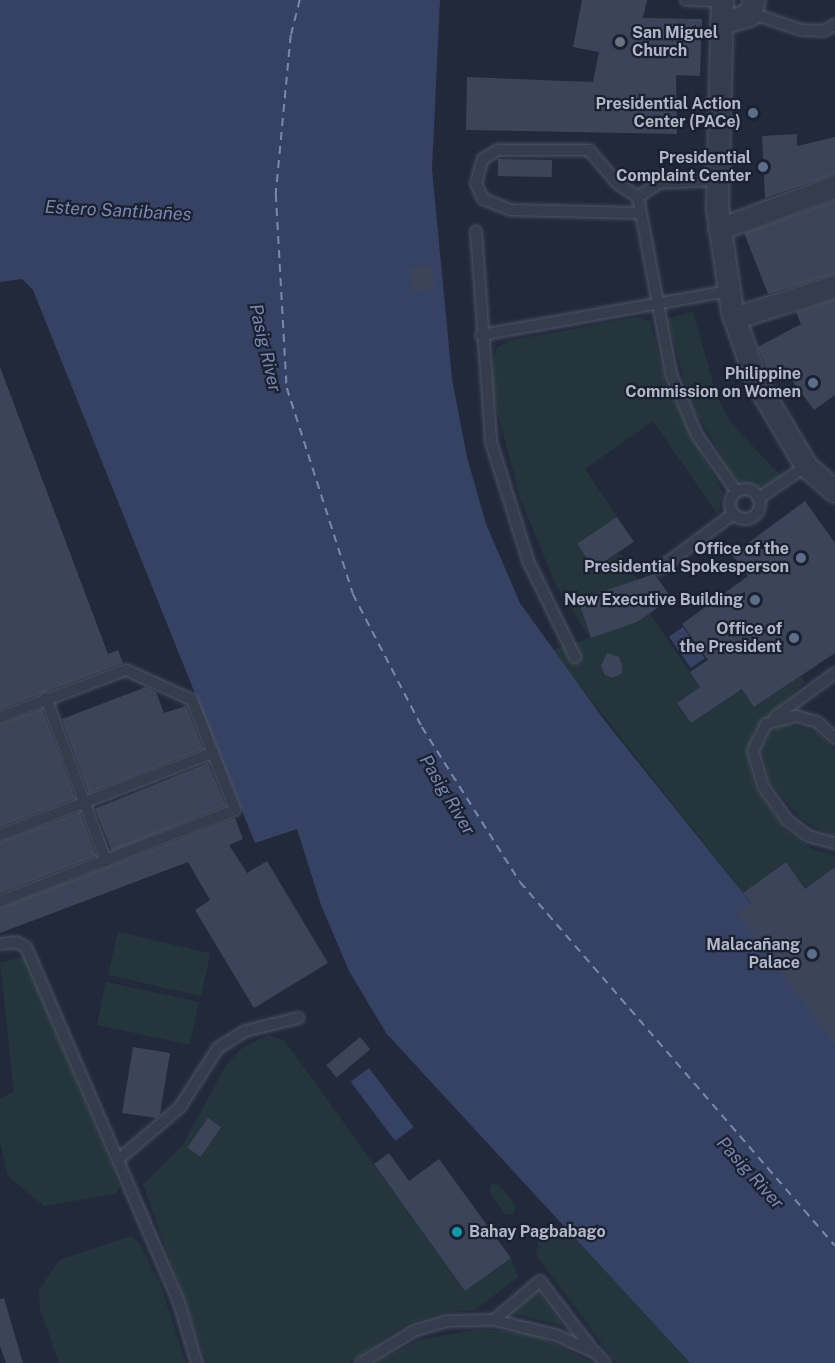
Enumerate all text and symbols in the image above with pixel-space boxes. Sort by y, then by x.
place label: San Miguel Church [632,23,718,61]
marker: San Miguel Church [613,35,627,49]
place label: Presidential Action Center (PACe) [596,94,741,132]
marker: Presidential Action Center (PACe) [746,106,760,120]
place label: Presidential Complaint Center [616,148,751,186]
marker: Presidential Complaint Center [756,160,770,174]
water label: Estero Santibañes [44,196,192,226]
water label: Pasig River [244,302,286,394]
place label: Philippine Commission on Women [625,364,801,402]
marker: Philippine Commission on Women [806,376,820,390]
place label: Office of the Presidential Spokesperson [584,539,789,577]
marker: Office of the Presidential Spokesperson [794,551,808,565]
place label: New Executive Building [564,590,743,610]
marker: New Executive Building [748,593,762,607]
place label: Office of the President [679,619,782,657]
marker: Office of the President [787,631,801,645]
water label: Pasig River [415,751,479,839]
place label: Malacañang Palace [706,935,800,973]
marker: Malacañang Palace [805,947,819,961]
water label: Pasig River [712,1132,788,1214]
place label: Bahay Pagbabago [469,1222,606,1242]
marker: Bahay Pagbabago [450,1225,464,1239]

